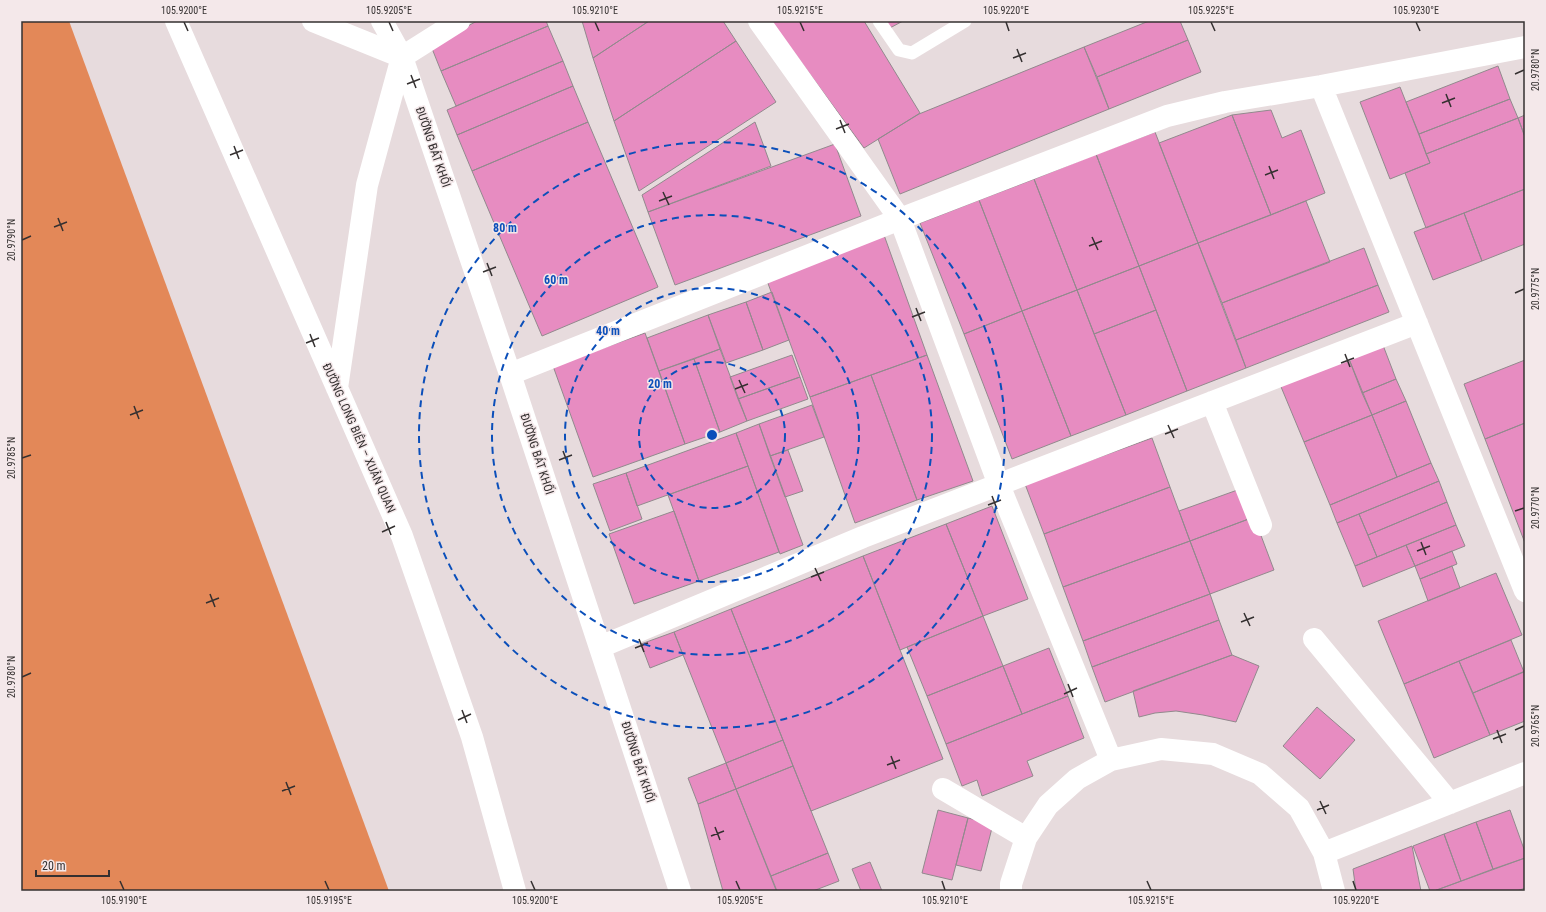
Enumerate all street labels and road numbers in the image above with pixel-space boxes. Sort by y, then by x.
street label: ĐƯỜNG BÁT KHỐI [413,104,455,189]
street label: ĐƯỜNG LONG BIÊN – XUÂN QUAN [320,361,399,515]
street label: ĐƯỜNG BÁT KHỐI [517,411,559,496]
street label: ĐƯỜNG BÁT KHỐI [618,719,660,804]

